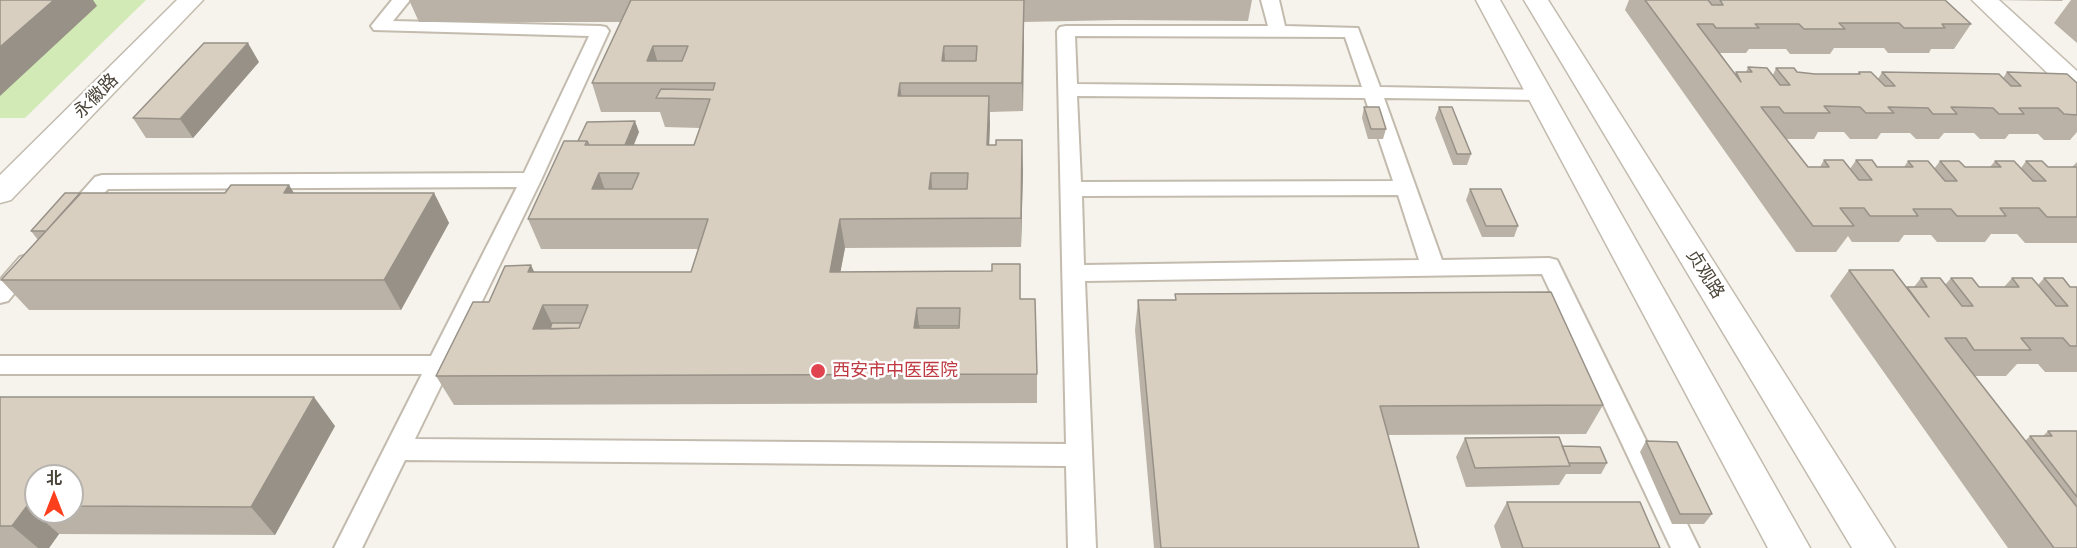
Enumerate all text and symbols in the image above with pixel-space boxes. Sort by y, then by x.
street label: 永徽路 [69,69,123,123]
street label: 贞观路 [1682,245,1728,303]
place label: 西安市中医医院 [832,360,958,382]
marker: 西安市中医医院 [809,362,827,380]
north arrow [24,464,84,524]
text: 北 [46,468,62,488]

